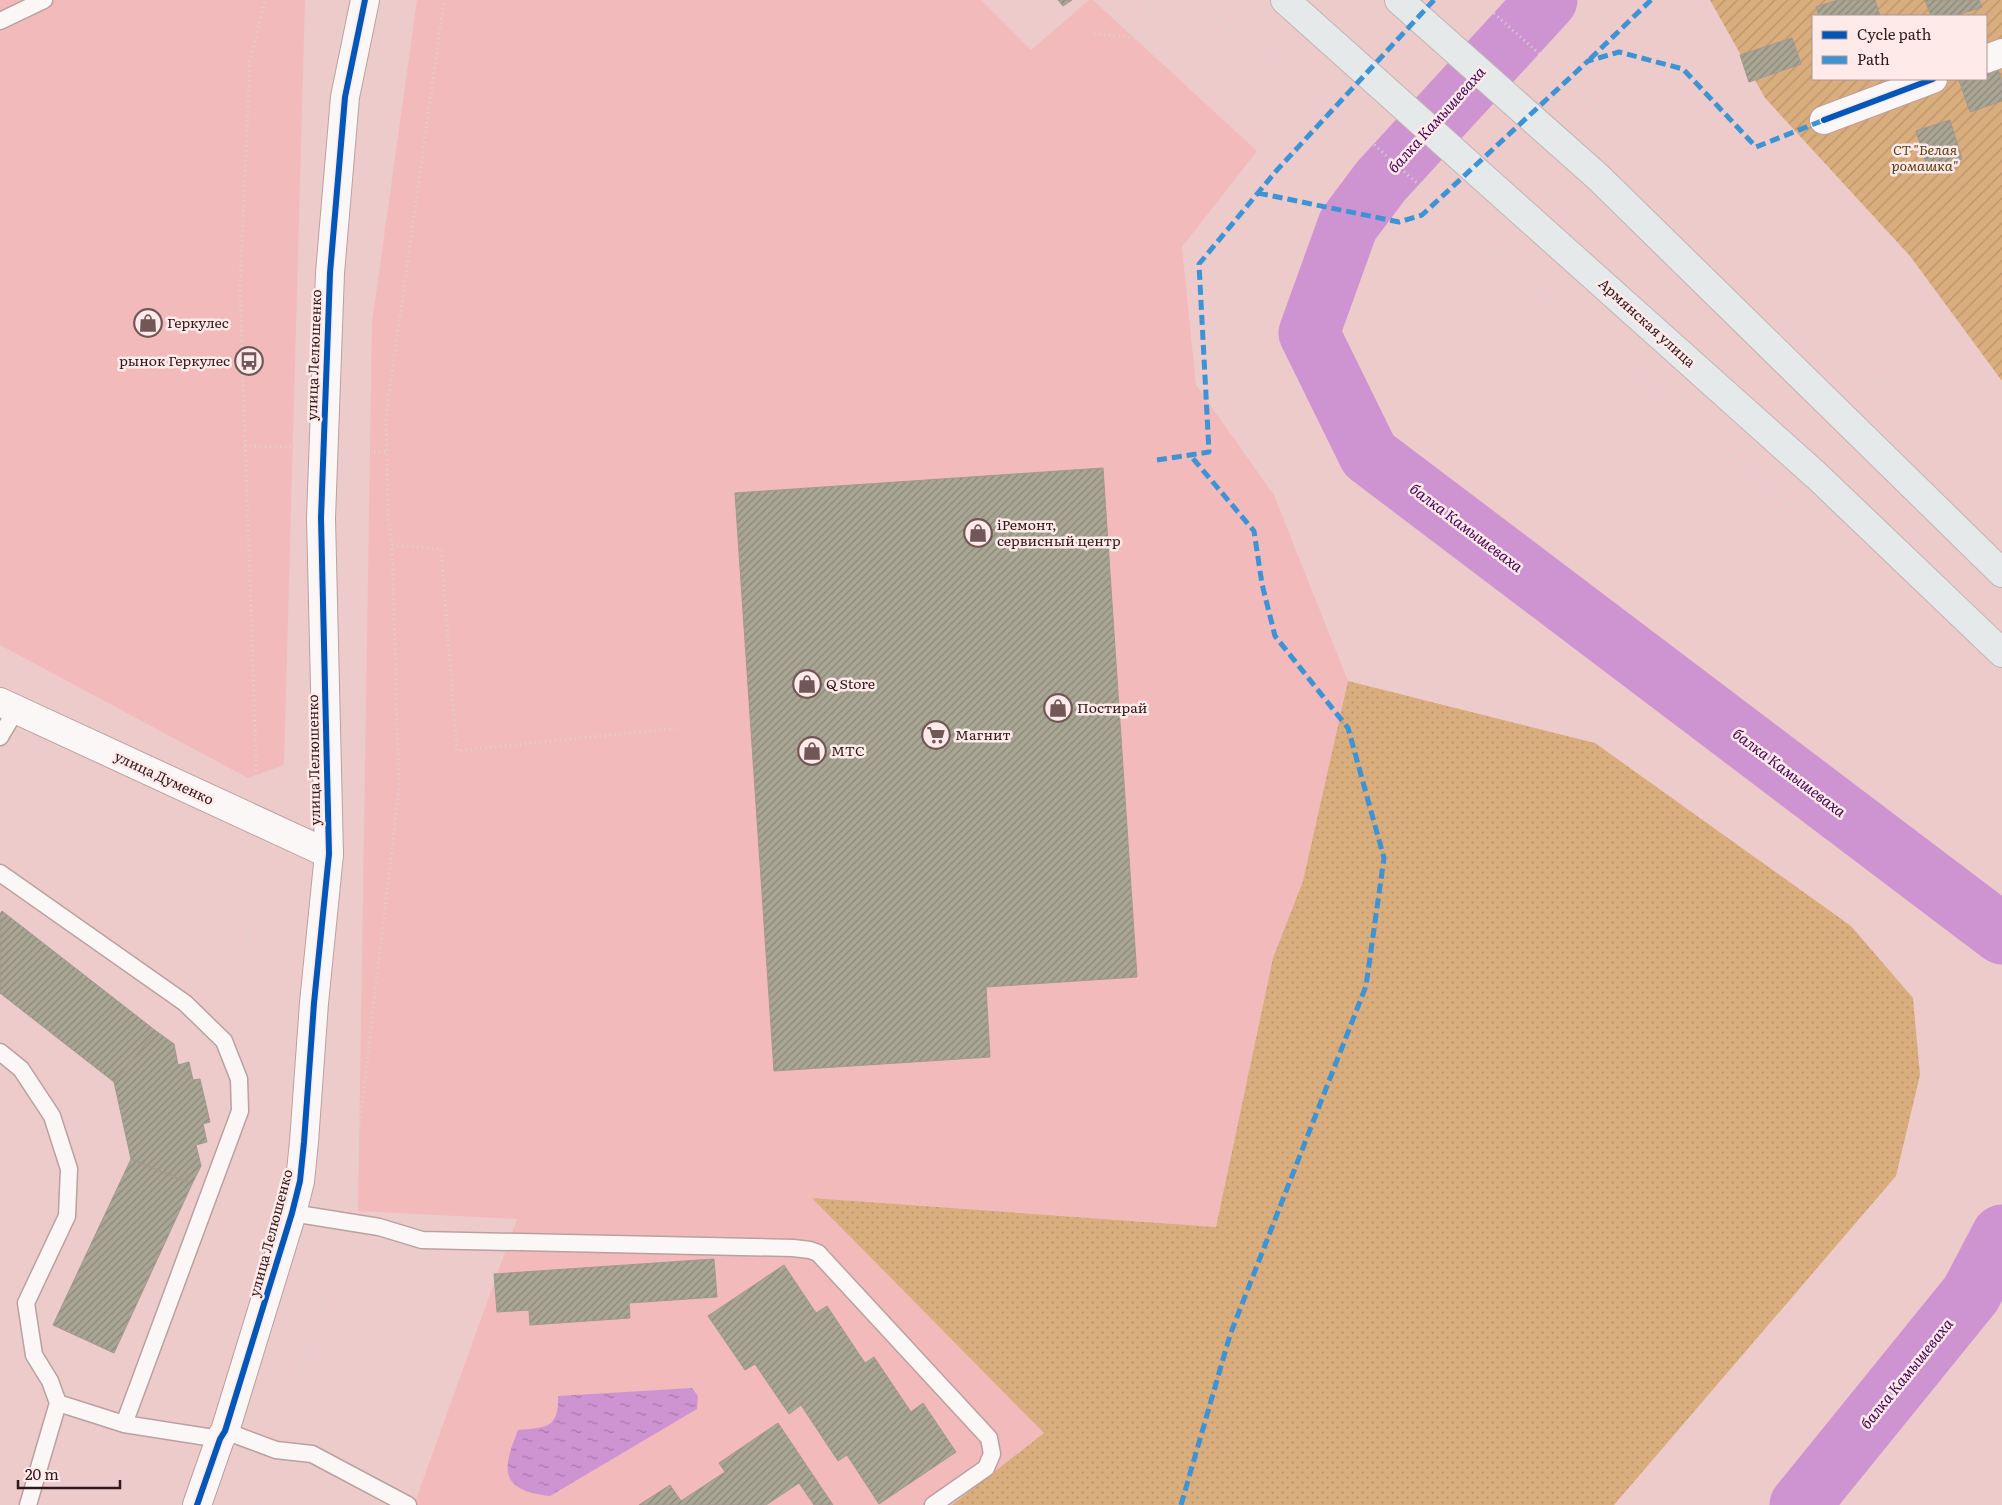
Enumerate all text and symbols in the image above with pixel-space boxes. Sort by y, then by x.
legend [1812,15,1987,80]
text: Cycle path [1857,22,1932,45]
text: Path [1857,47,1890,70]
water label: балка Камышеваха [1382,60,1490,177]
park label: СТ "Белая ромашка" [1892,139,1958,175]
street label: Армянская улица [1595,273,1701,372]
street label: улица Лелюшенко [301,289,325,421]
shop icon: Геркулес [133,308,163,338]
place label: Геркулес [167,312,229,332]
bus stop icon: рынок Геркулес [234,346,264,376]
place label: рынок Геркулес [119,350,230,370]
water label: балка Камышеваха [1406,477,1529,577]
place label: iРемонт, сервисный центр [997,514,1121,550]
shop icon: iРемонт, сервисный центр [963,518,993,548]
shop icon: Q Store [792,669,822,699]
place label: Q Store [826,673,875,693]
shop icon: Постирай [1043,693,1073,723]
street label: улица Лелюшенко [302,694,324,826]
place label: Постирай [1077,697,1147,717]
supermarket icon: Магнит [921,720,951,750]
water label: балка Камышеваха [1729,722,1852,822]
place label: Магнит [955,724,1011,744]
shop icon: МТС [797,736,827,766]
place label: МТС [831,740,865,760]
street label: улица Думенко [111,745,217,809]
street label: улица Лелюшенко [243,1167,297,1299]
water label: балка Камышеваха [1854,1312,1958,1433]
scale bar [18,1458,120,1490]
text: 20 m [25,1462,59,1485]

